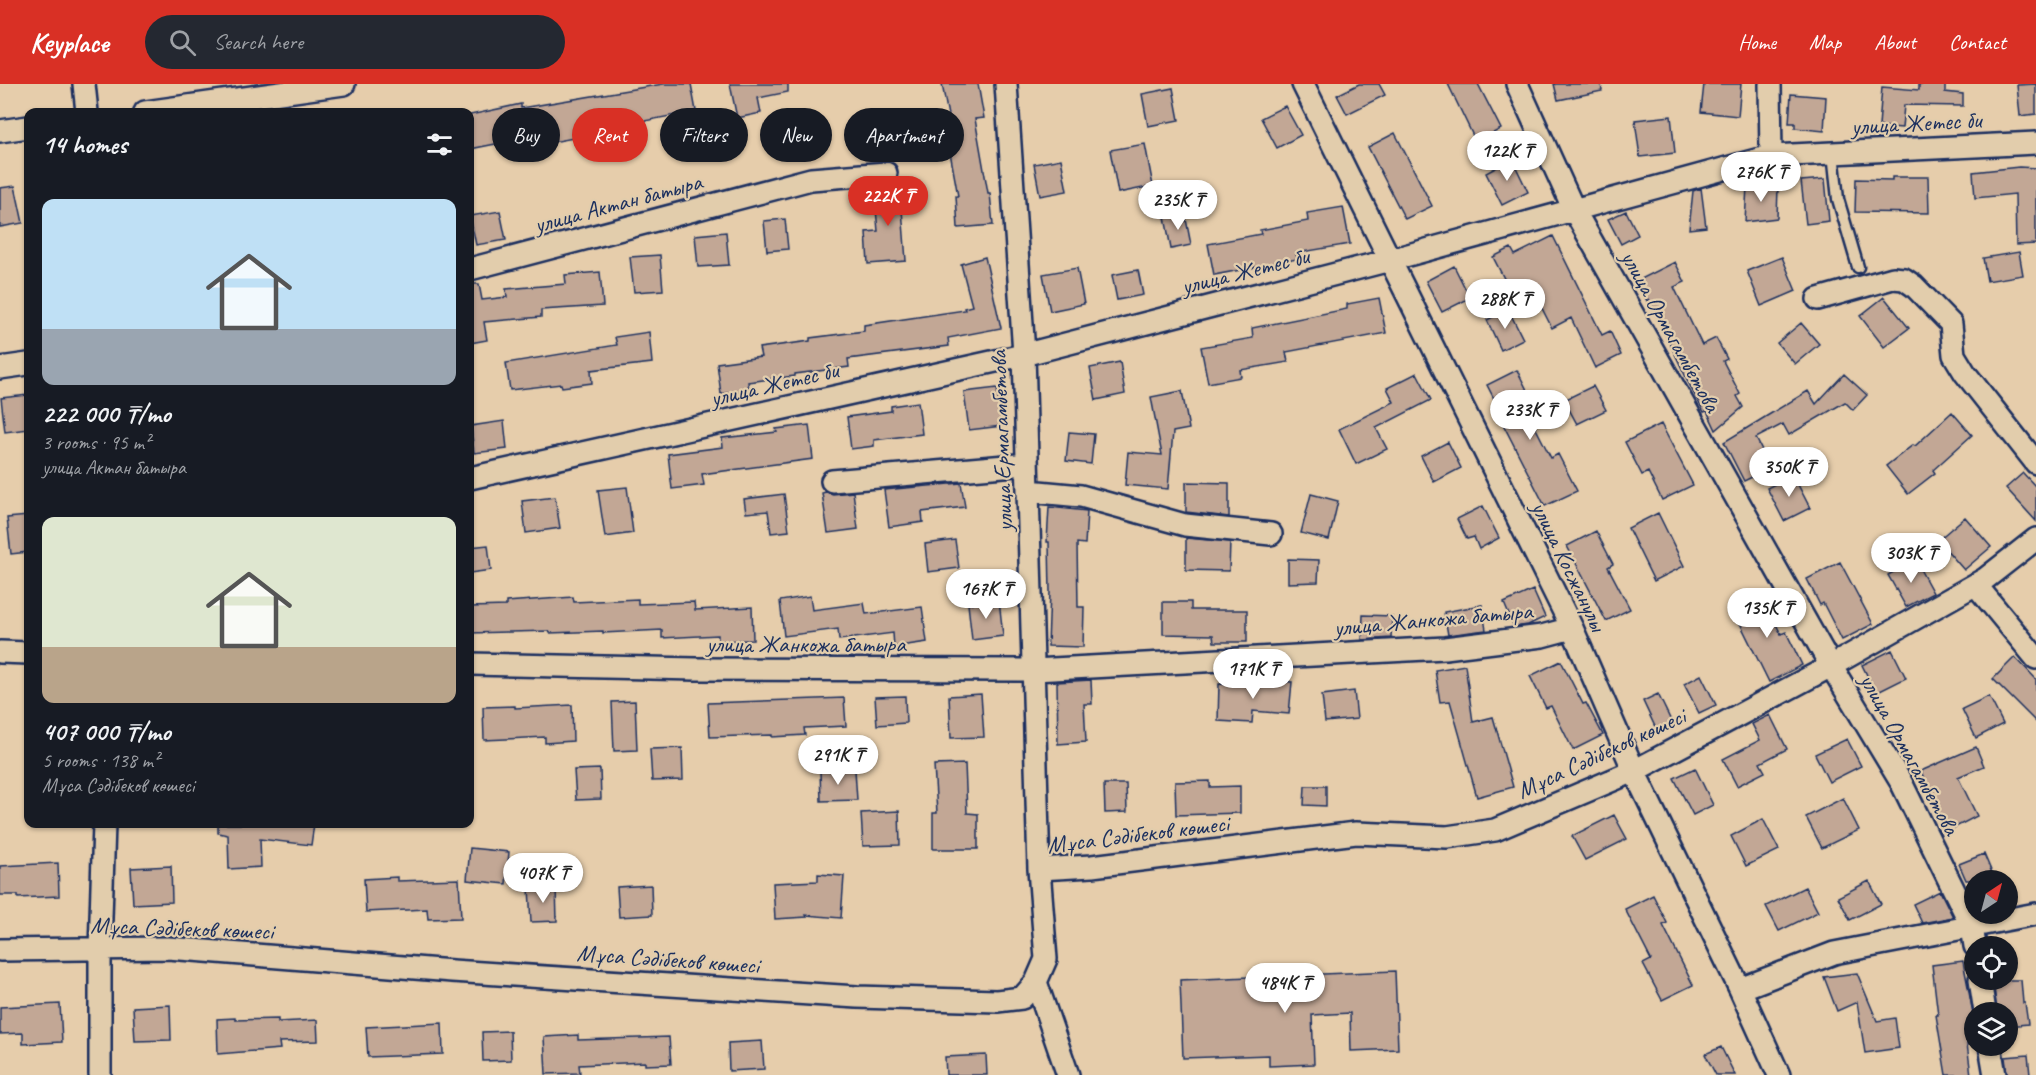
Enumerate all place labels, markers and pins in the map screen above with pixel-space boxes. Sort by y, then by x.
pin: 122K ₸ [1458,131,1556,182]
pin: 276K ₸ [1712,152,1810,203]
pin: 222K ₸ [839,176,937,227]
pin: 235K ₸ [1129,180,1227,231]
pin: 288K ₸ [1456,279,1554,330]
pin: 233K ₸ [1481,390,1579,441]
pin: 350K ₸ [1740,447,1838,498]
pin: 303K ₸ [1862,533,1960,584]
pin: 167K ₸ [937,569,1035,620]
pin: 135K ₸ [1718,588,1816,639]
pin: 171K ₸ [1204,649,1302,700]
pin: 291K ₸ [789,735,887,786]
pin: 407K ₸ [494,853,592,904]
pin: 484K ₸ [1236,963,1334,1014]

